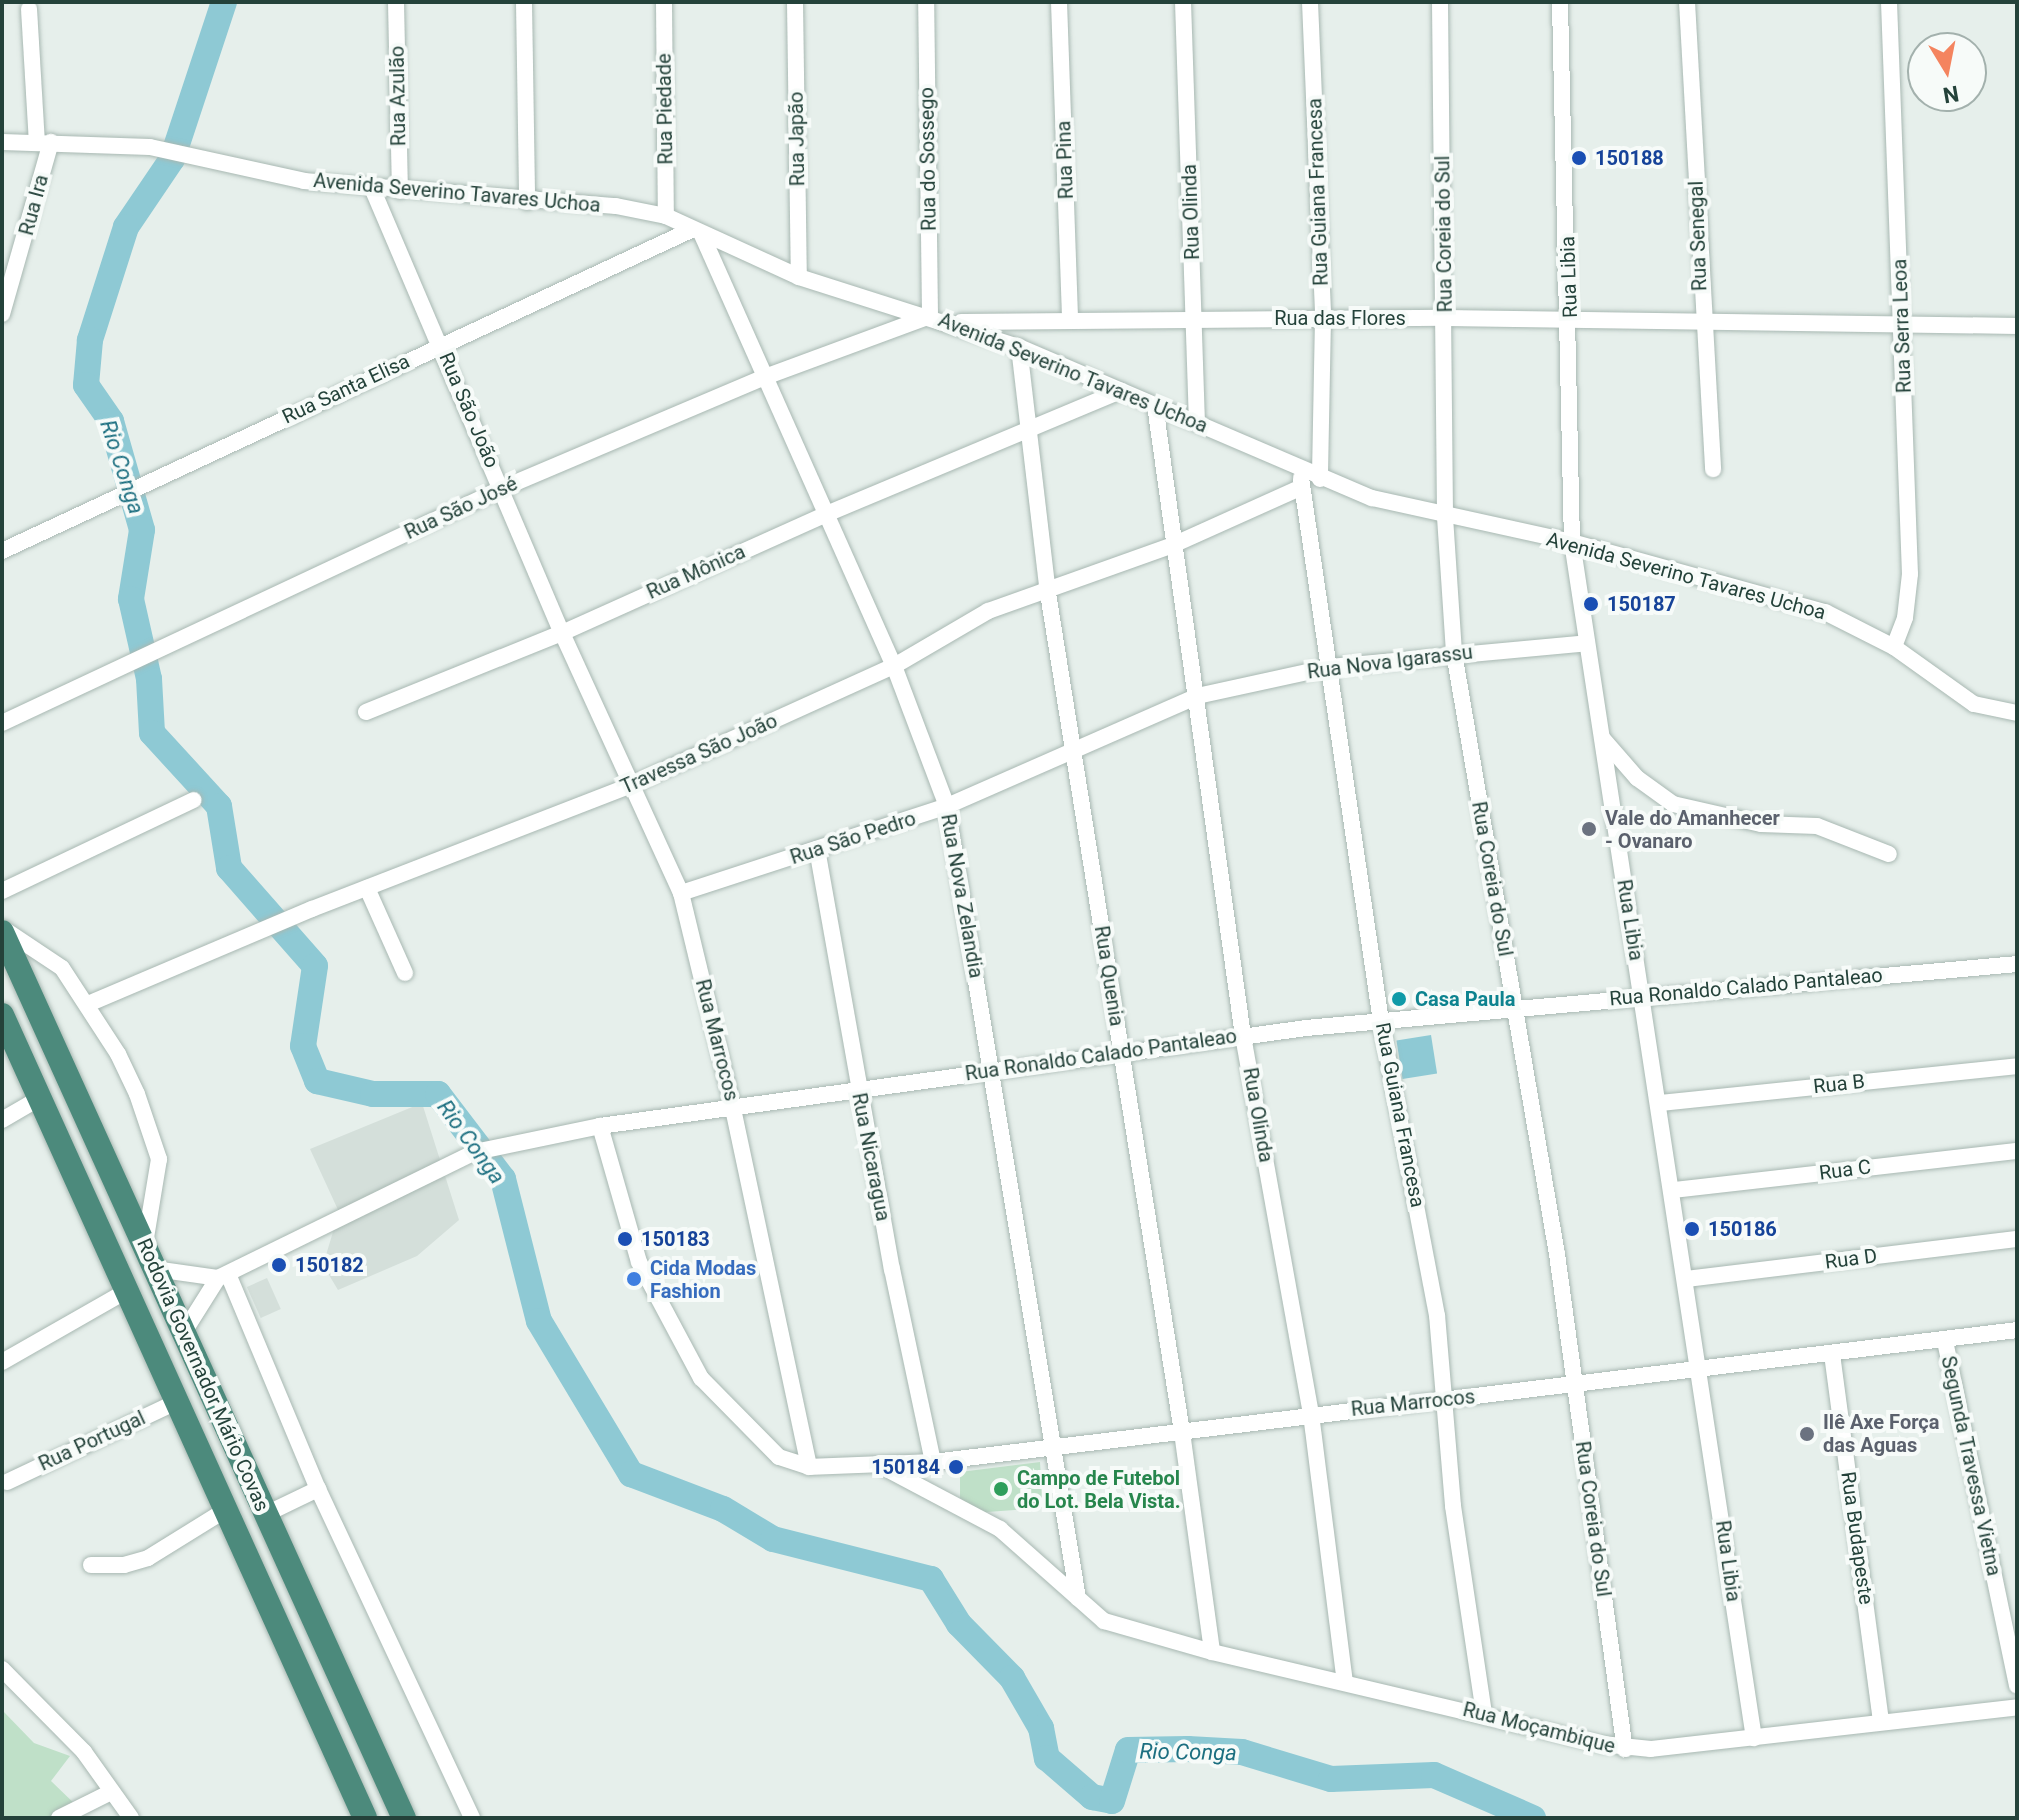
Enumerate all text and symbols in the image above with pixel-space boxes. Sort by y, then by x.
north arrow [1907,32,1987,112]
street label: Rua Azulão [385,46,411,146]
street label: Rua Piedade [652,53,678,165]
text: N [1941,80,1961,108]
street label: Rua do Sossego [915,87,941,231]
street label: Rua Japão [784,91,810,187]
street label: Rua Guiana Francesa [1303,98,1333,286]
street label: Rua Pina [1052,120,1078,200]
place label: 150188 [1595,146,1664,170]
marker: 150188 [1570,149,1588,167]
street label: Rua Coreia do Sul [1431,155,1457,313]
street label: Rua Olinda [1177,164,1205,260]
street label: Avenida Severino Tavares Uchoa [312,168,602,218]
street label: Rua Ira [14,172,54,238]
street label: Rua Senegal [1684,180,1712,292]
street label: Rua Libia [1556,236,1582,318]
street label: Rua Serra Leoa [1888,258,1916,394]
street label: Rua das Flores [1274,306,1406,330]
street label: Avenida Severino Tavares Uchoa [935,308,1211,438]
street label: Rua Santa Elisa [279,349,413,429]
street label: Rua São João [434,349,504,471]
water label: Rio Conga [94,417,150,517]
street label: Rua São José [401,471,521,545]
street label: Avenida Severino Tavares Uchoa [1544,527,1828,625]
street label: Rua Mônica [643,540,749,604]
place label: 150187 [1607,592,1676,616]
marker: 150187 [1582,595,1600,613]
street label: Rua Nova Igarassu [1306,640,1474,684]
street label: Travessa São João [617,709,781,799]
street label: Rua Coreia do Sul [1467,800,1517,958]
street label: Rua São Pedro [787,806,919,870]
place label: Vale do Amanhecer - Ovanaro [1605,806,1780,853]
street label: Rua Nova Zelandia [936,812,988,980]
marker: Vale do Amanhecer - Ovanaro [1580,820,1598,838]
street label: Rua Libia [1612,878,1648,962]
street label: Rua Quenia [1089,924,1129,1028]
street label: Rua Ronaldo Calado Pantaleao [1608,963,1884,1011]
street label: Rua Marrocos [690,977,744,1103]
place label: Casa Paula [1415,987,1515,1011]
marker: Casa Paula [1390,990,1408,1008]
street label: Rua Guiana Francesa [1370,1021,1430,1209]
street label: Rua Ronaldo Calado Pantaleao [964,1024,1238,1086]
street label: Rua Olinda [1238,1066,1278,1164]
street label: Rua B [1812,1069,1866,1099]
street label: Rua Nicaragua [847,1091,895,1223]
water label: Rio Conga [432,1095,510,1189]
street label: Rua C [1818,1155,1872,1185]
place label: 150186 [1708,1217,1777,1241]
marker: 150186 [1683,1220,1701,1238]
place label: 150183 [641,1227,710,1251]
marker: 150183 [616,1230,634,1248]
street label: Rodovia Governador Mário Covas [132,1235,274,1515]
street label: Rua D [1824,1244,1878,1274]
place label: 150182 [295,1253,364,1277]
marker: 150182 [270,1256,288,1274]
place label: Cida Modas Fashion [650,1256,756,1303]
marker: Cida Modas Fashion [625,1270,643,1288]
street label: Segunda Travessa Vietna [1936,1354,2006,1578]
street label: Rua Marrocos [1350,1385,1476,1421]
street label: Rua Portugal [35,1406,149,1476]
place label: Ilê Axe Força das Aguas [1823,1410,1939,1457]
marker: Ilê Axe Força das Aguas [1798,1425,1816,1443]
street label: Rua Coreia do Sul [1570,1440,1616,1598]
place label: 150184 [871,1455,940,1479]
marker: 150184 [947,1458,965,1476]
place label: Campo de Futebol do Lot. Bela Vista. [1017,1466,1181,1513]
street label: Rua Budapeste [1836,1470,1878,1606]
marker: Campo de Futebol do Lot. Bela Vista. [992,1480,1010,1498]
street label: Rua Libia [1710,1519,1746,1603]
street label: Rua Moçambique [1460,1697,1618,1759]
water label: Rio Conga [1139,1738,1237,1766]

